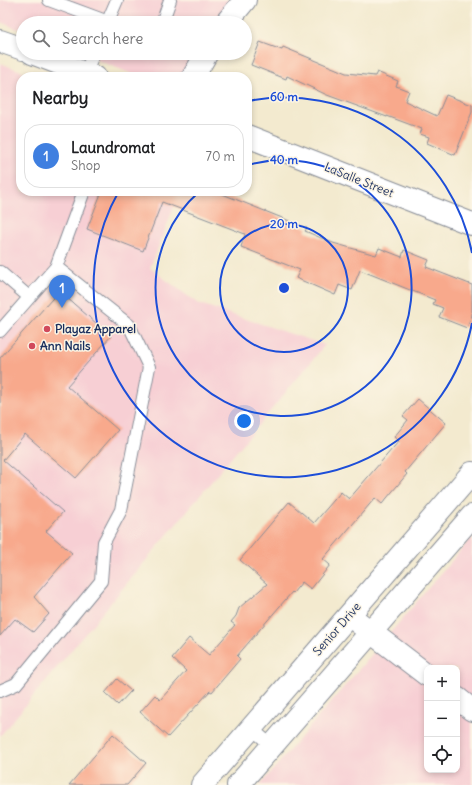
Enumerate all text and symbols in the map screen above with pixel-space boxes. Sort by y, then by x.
search box [16,16,252,60]
icon: search [30,27,52,49]
text: Search here [62,29,143,48]
text: Nearby [32,87,88,109]
text: 60 m [270,89,299,104]
text: Laundromat [71,138,155,157]
text: 1 [43,148,49,165]
text: 70 m [206,148,235,165]
text: 40 m [270,152,299,167]
text: Shop [71,157,100,174]
street label: LaSalle Street [322,159,396,200]
text: 20 m [270,216,298,231]
pin: 1 [49,275,75,308]
centre of rings [277,281,291,295]
place label: Playaz Apparel [55,321,136,337]
marker: Playaz Apparel [42,324,52,334]
place label: Ann Nails [40,338,91,353]
marker: Ann Nails [27,341,37,351]
your location [234,411,254,431]
street label: Senior Drive [309,599,364,658]
map controls [424,665,460,773]
button: + [424,665,460,701]
button: − [424,701,460,737]
button: locate [424,737,460,773]

